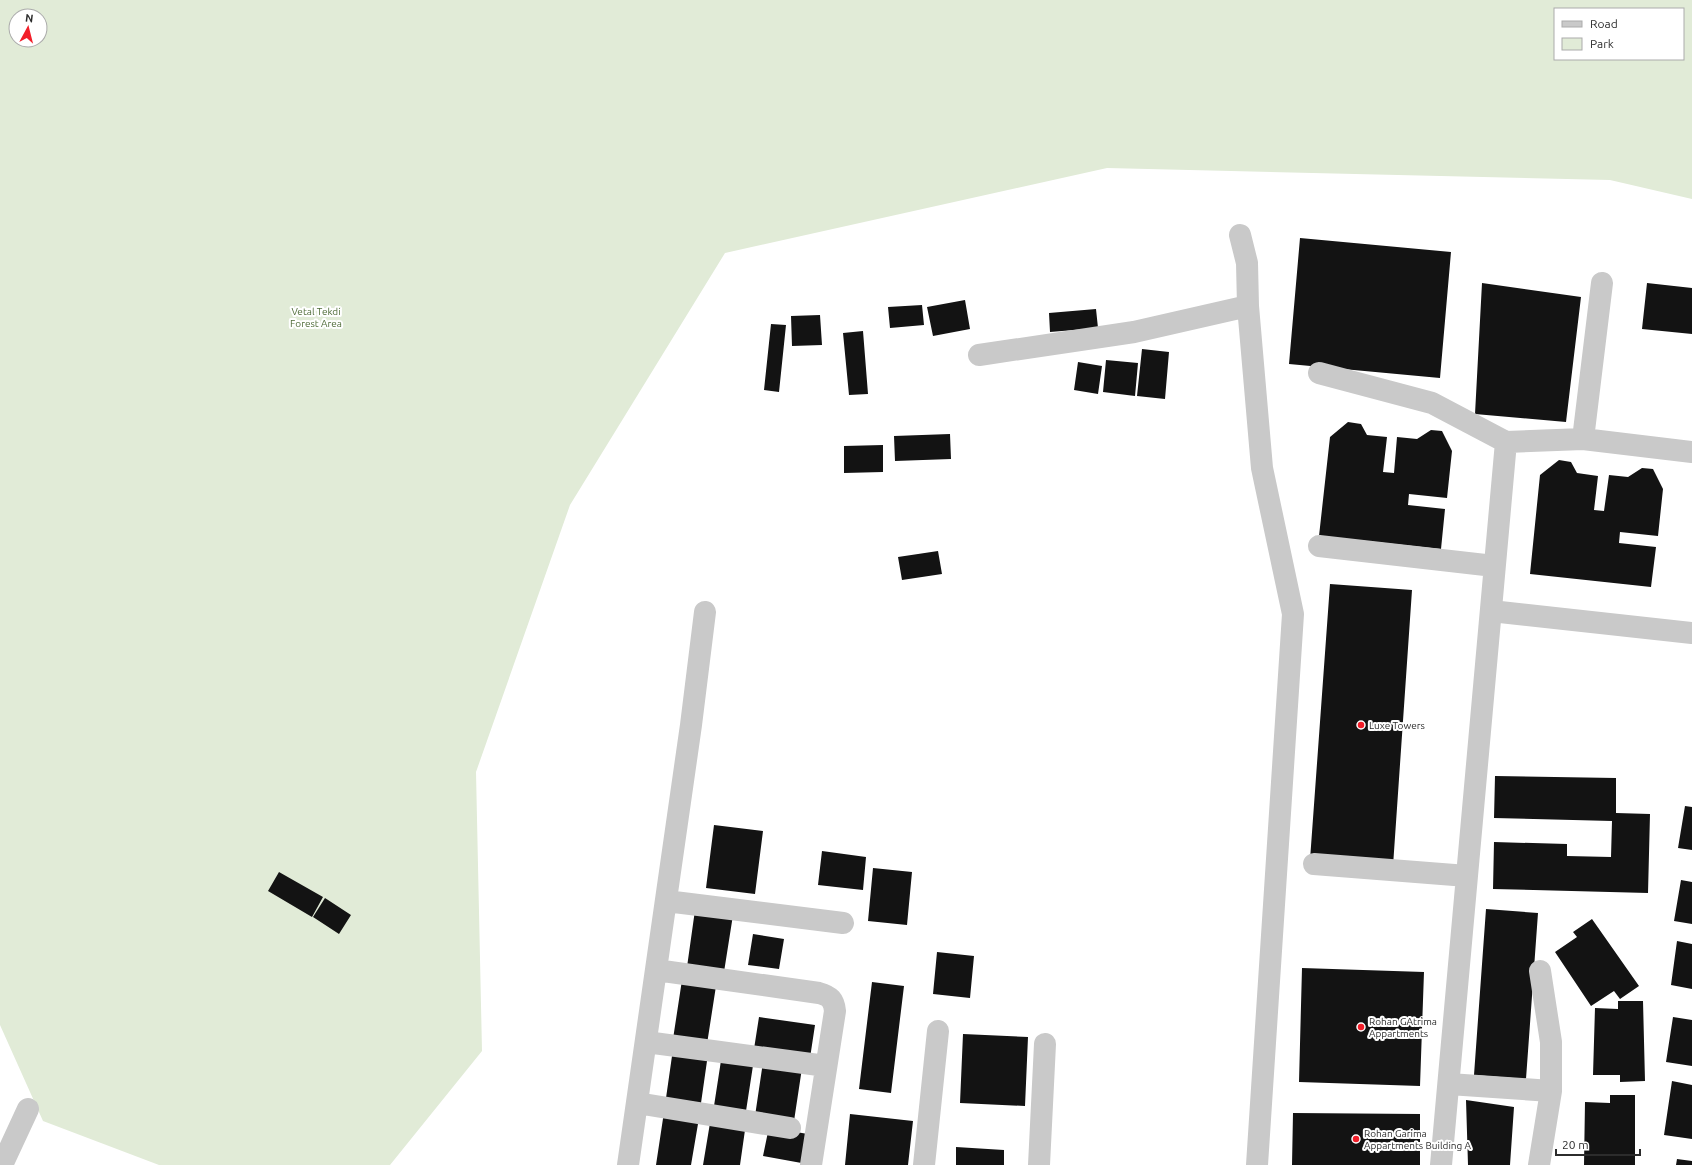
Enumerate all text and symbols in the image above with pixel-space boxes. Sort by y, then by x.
north arrow [8,8,48,48]
legend [1554,8,1684,60]
text: N [24,12,34,25]
text: Road [1590,17,1618,30]
text: Park [1590,37,1614,50]
park label: Vetal Tekdi Forest Area [290,306,342,329]
marker: Luxe Towers [1356,720,1366,730]
place label: Luxe Towers [1369,720,1425,731]
place label: Rohan GAtrima Appartments [1369,1016,1437,1039]
marker: Rohan GAtrima Appartments [1356,1022,1366,1032]
place label: Rohan Garima Appartments Building A [1364,1128,1472,1151]
scale bar [1556,1131,1640,1157]
marker: Rohan Garima Appartments Building A [1351,1134,1361,1144]
text: 20 m [1562,1138,1589,1151]

